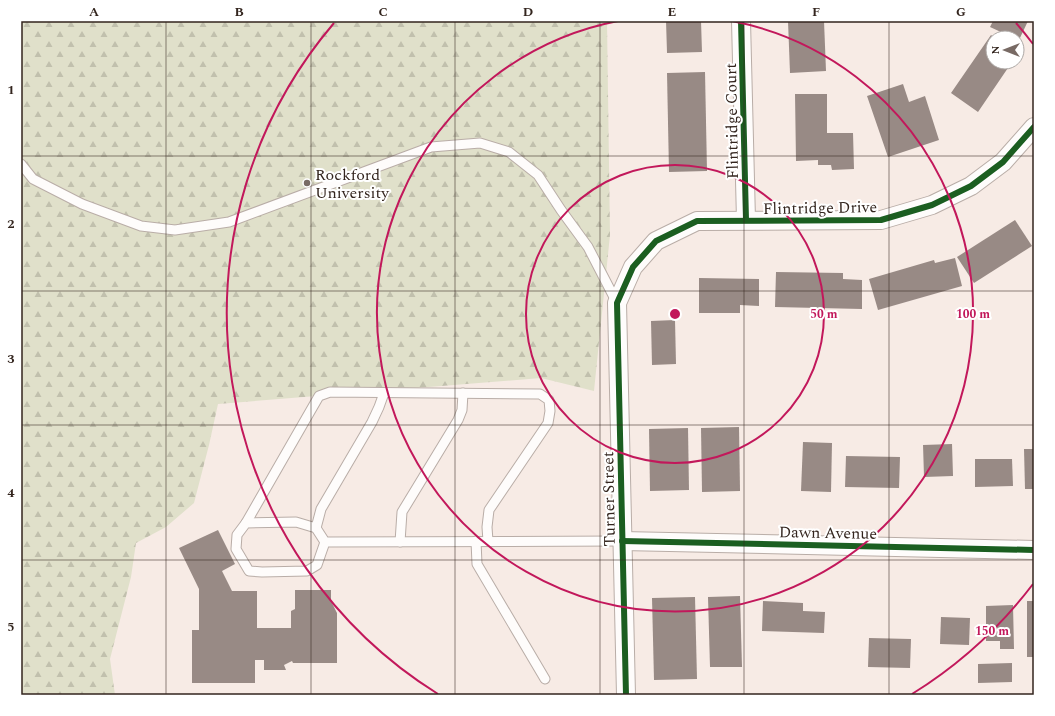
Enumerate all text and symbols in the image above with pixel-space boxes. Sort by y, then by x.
text: A [89,2,99,22]
text: B [234,2,244,22]
text: C [378,2,388,22]
text: D [523,2,533,22]
text: E [668,2,677,22]
text: F [812,2,820,22]
text: G [956,2,966,22]
north arrow [985,30,1025,70]
text: N [987,45,1004,54]
street label: Flintridge Court [719,62,745,179]
text: 1 [7,80,15,100]
place label: Rockford University [315,163,390,205]
marker: Rockford University [302,178,312,188]
street label: Flintridge Drive [763,195,877,221]
text: 2 [7,214,15,234]
text: 50 m [810,305,838,324]
text: 100 m [956,305,990,324]
centre of rings [668,307,682,321]
text: 3 [7,349,15,369]
street label: Turner Street [596,451,622,547]
text: 4 [7,483,15,503]
street label: Dawn Avenue [779,520,877,546]
text: 5 [7,617,15,637]
text: 150 m [975,622,1009,641]

